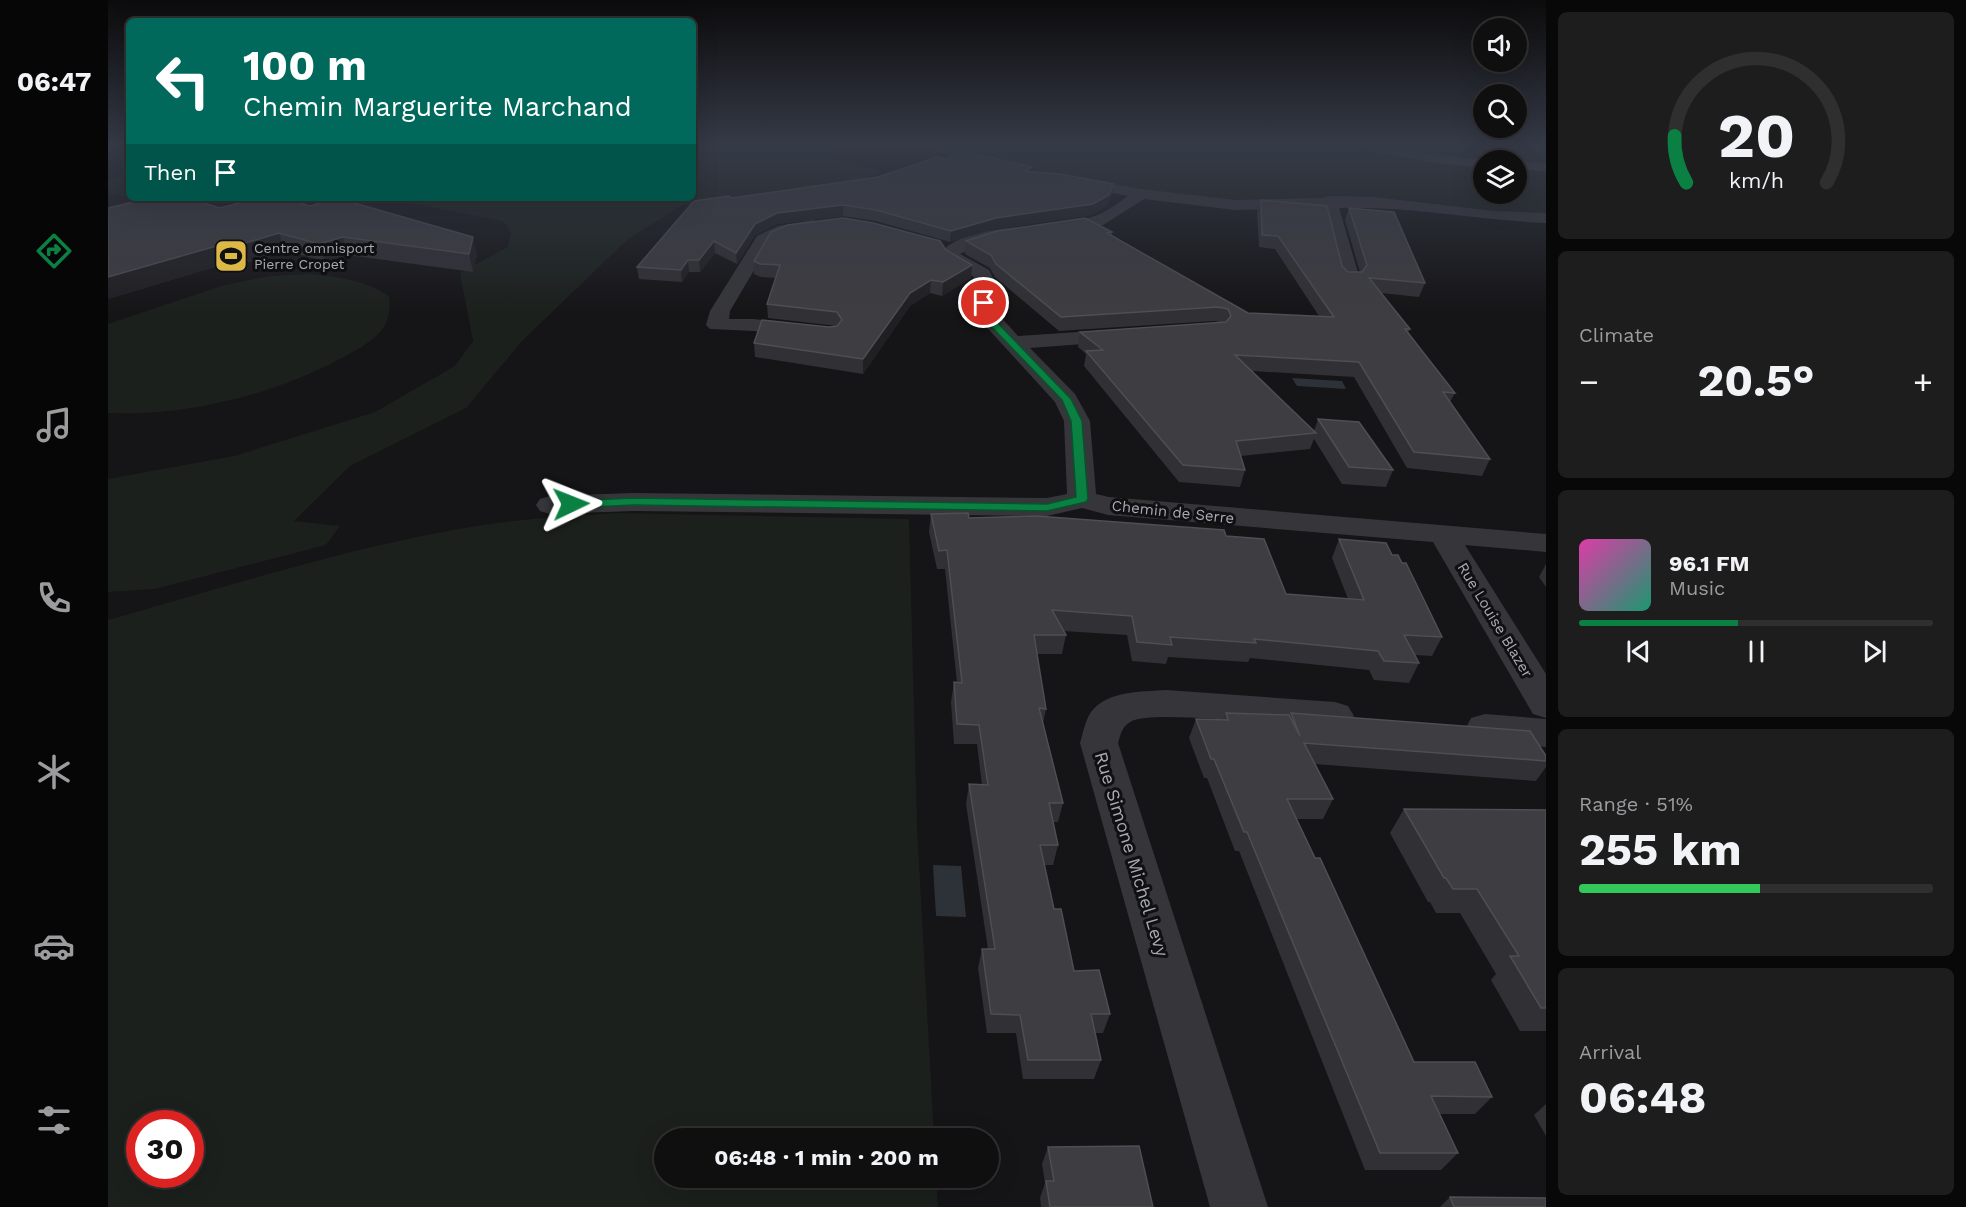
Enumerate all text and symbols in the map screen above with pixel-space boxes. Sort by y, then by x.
map controls [1473,18,1527,204]
button: sound [1473,18,1527,72]
text: 100 m [243,41,367,90]
icon: left [144,42,222,120]
text: 06:47 [17,66,91,98]
button: search [1473,84,1527,138]
text: Chemin Marguerite Marchand [243,91,632,123]
text: 20 [1717,99,1795,172]
button: layers [1473,150,1527,204]
icon: arrive [209,156,242,189]
text: Then [144,160,197,185]
text: km/h [1728,168,1784,193]
icon: directions [33,230,75,272]
sports icon: Centre omnisport Pierre Cropet [213,238,249,274]
place label: Centre omnisport Pierre Cropet [254,240,374,272]
pin [958,277,1009,328]
icon: arrive [967,286,1000,319]
text: Climate [1579,323,1654,347]
text: 20.5° [1698,354,1814,407]
text: − [1579,362,1599,401]
text: + [1913,362,1933,401]
icon: music [33,404,75,446]
position arrow [539,472,603,536]
street label: Chemin de Serre [1111,497,1235,527]
text: 96.1 FM [1669,551,1750,576]
street label: Rue Louise Blazer [1454,559,1536,681]
text: Music [1669,576,1725,600]
icon: phone [33,577,75,619]
icon: previous [1622,635,1655,668]
icon: pause [1740,635,1773,668]
icon: next [1858,635,1891,668]
street label: Rue Simone Michel Levy [1091,749,1173,960]
icon: climate [33,751,75,793]
text: Range · 51% [1579,792,1693,816]
text: 255 km [1579,823,1742,876]
icon: car [33,925,75,967]
text: Arrival [1579,1040,1641,1064]
text: 06:48 [1579,1071,1707,1124]
icon: filters [33,1099,75,1141]
speed limit sign: 30 [126,1110,204,1188]
text: 06:48 · 1 min · 200 m [714,1145,939,1170]

